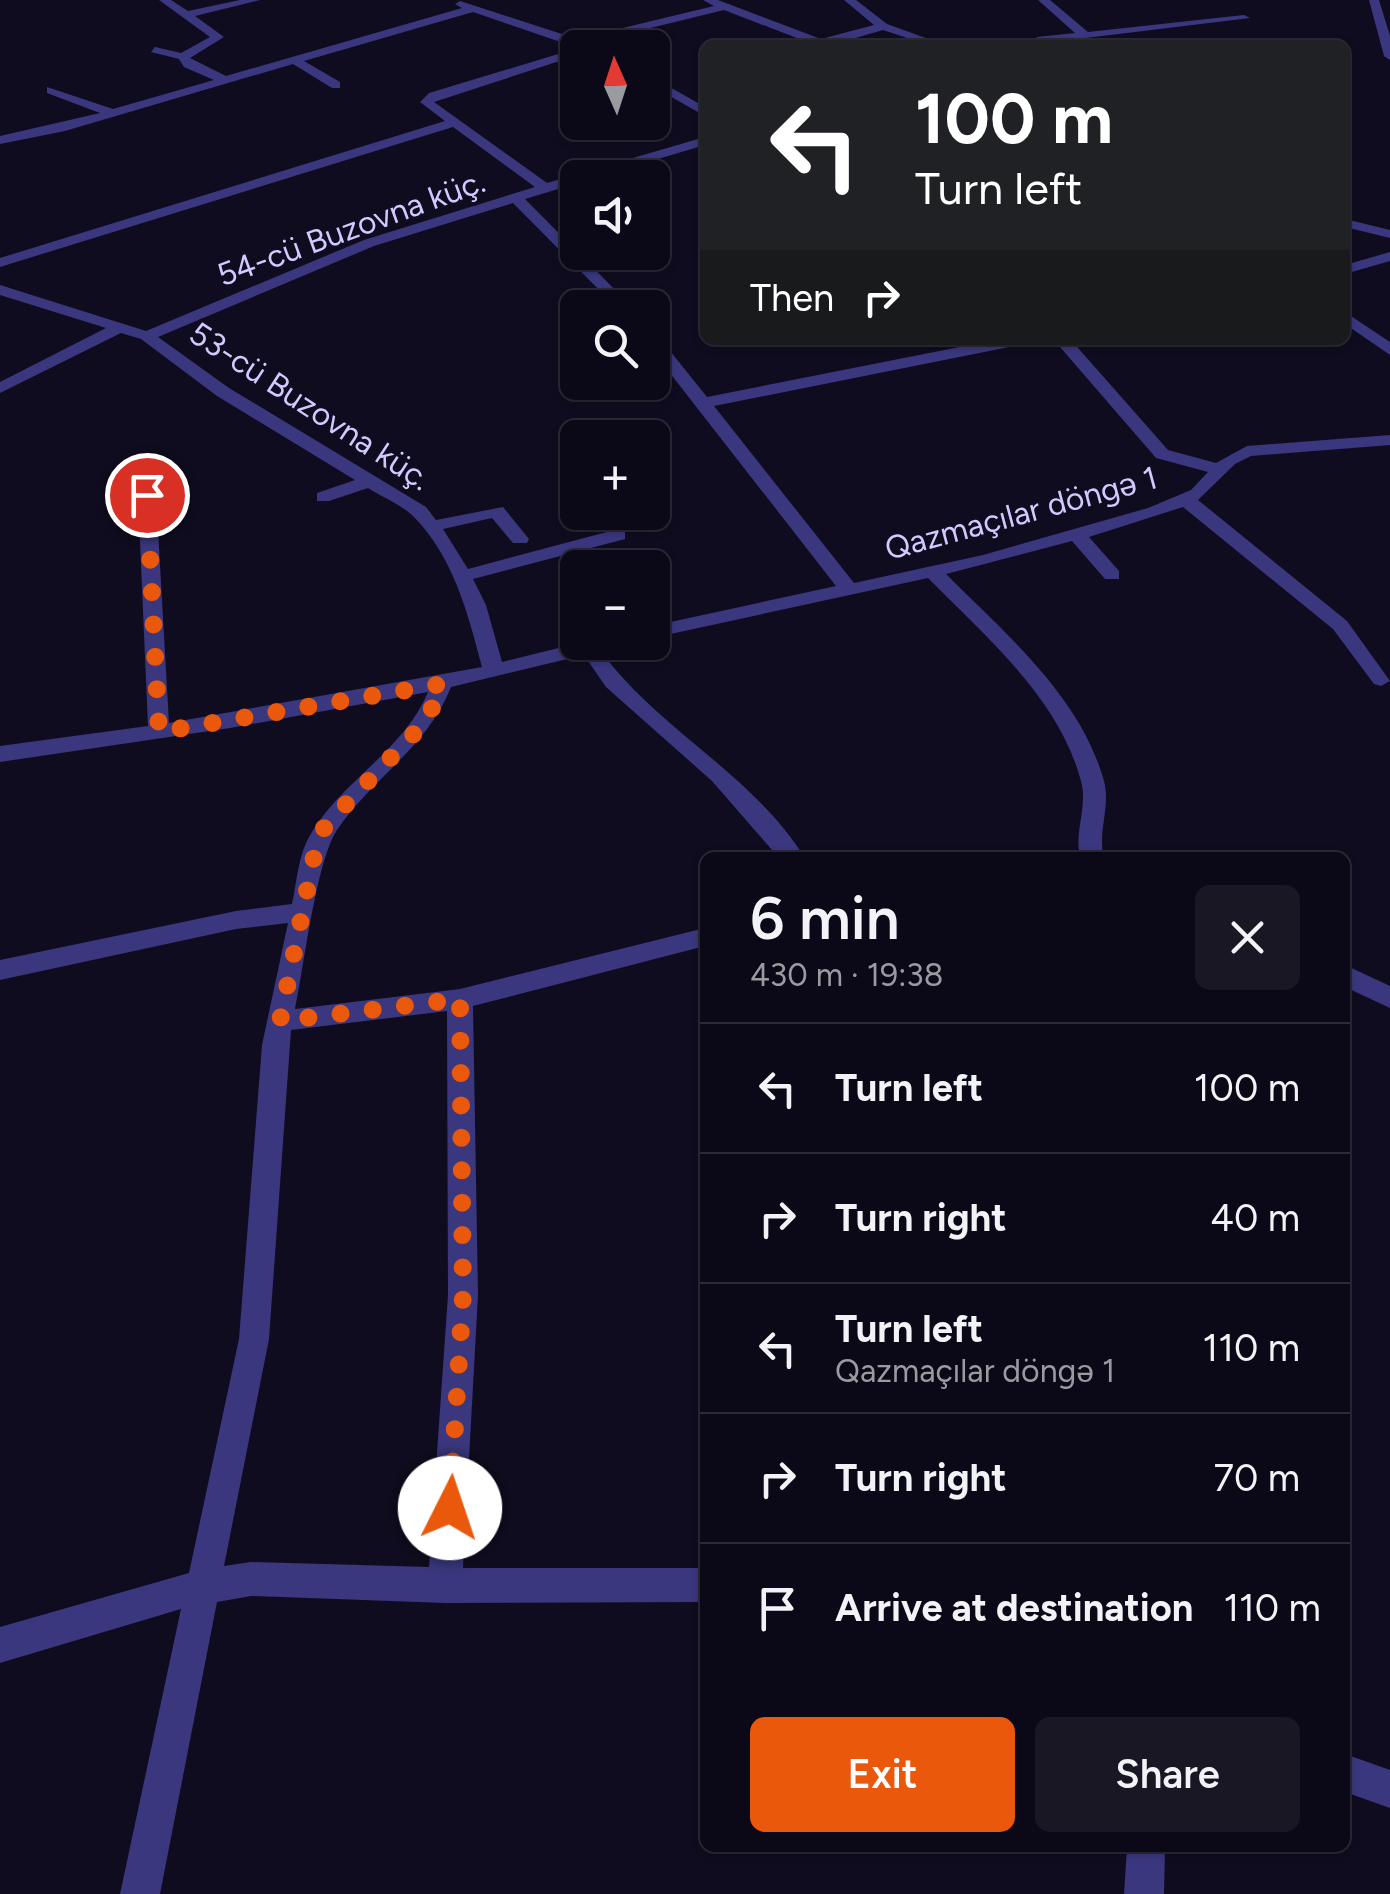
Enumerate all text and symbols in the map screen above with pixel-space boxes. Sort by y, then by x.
north arrow [560,30,670,140]
map controls [560,30,670,660]
text: 100 m [915,76,1113,161]
icon: left [750,80,880,210]
button: sound [560,160,670,270]
text: Turn left [915,161,1082,215]
street label: 54-cü Buzovna küç. [212,162,490,294]
icon: right [854,270,909,325]
text: Then [750,275,834,321]
button: search [560,290,670,400]
street label: 53-cü Buzovna küç. [182,314,438,498]
button: + [560,420,670,530]
pin [105,453,190,538]
street label: Qazmaçılar döngə 1 [881,458,1161,568]
icon: arrive [120,468,175,523]
button: − [560,550,670,660]
text: 6 min [750,882,900,954]
button: close [1195,885,1300,990]
text: 430 m · 19:38 [750,956,943,994]
icon: left [750,1061,805,1116]
text: Turn left [835,1065,983,1111]
text: 100 m [1194,1065,1300,1111]
icon: right [750,1191,805,1246]
text: Turn right [835,1195,1007,1241]
text: 40 m [1210,1195,1300,1241]
text: Turn left [835,1306,983,1352]
icon: left [750,1321,805,1376]
text: 110 m [1203,1325,1300,1371]
text: Qazmaçılar döngə 1 [835,1352,1115,1390]
icon: right [750,1451,805,1506]
text: Turn right [835,1455,1007,1501]
text: 70 m [1214,1455,1300,1501]
position arrow [398,1456,502,1560]
icon: arrive [750,1581,805,1636]
text: Arrive at destination [835,1585,1193,1631]
text: 110 m [1223,1585,1321,1631]
button: Exit [750,1717,1015,1832]
button: Share [1035,1717,1300,1832]

